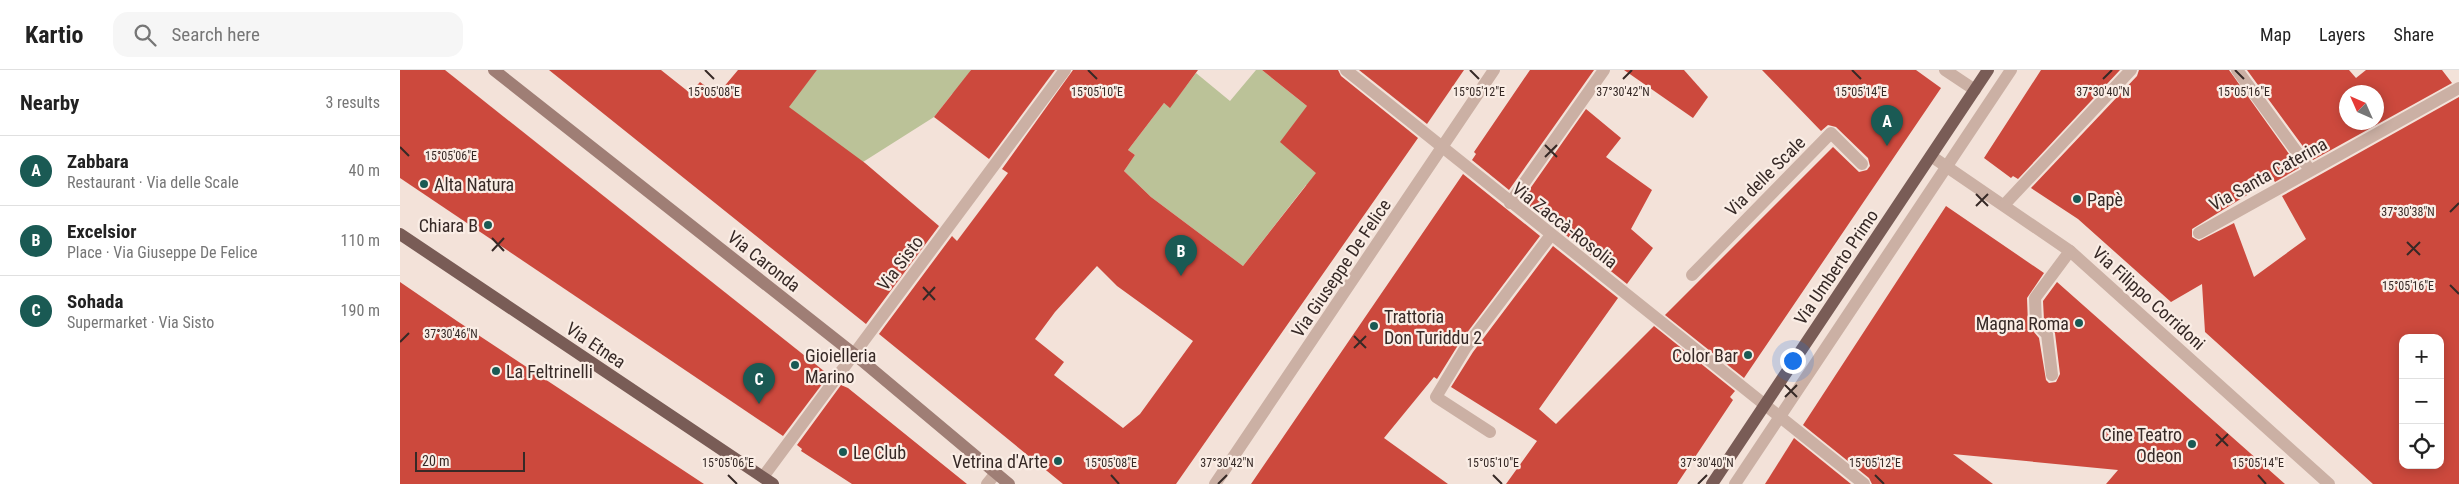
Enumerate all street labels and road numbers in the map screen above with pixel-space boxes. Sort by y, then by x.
street label: Via delle Scale [1721,132,1809,220]
street label: Via Santa Caterina [2205,133,2331,215]
street label: Via Zaccà-Rosolia [1508,177,1622,273]
street label: Via Giuseppe De Felice [1287,195,1395,341]
street label: Via Umberto Primo [1790,205,1882,329]
street label: Via Caronda [723,226,805,296]
street label: Via Sisto [873,232,927,294]
street label: Via Filippo Corridoni [2088,242,2210,354]
street label: Via Etnea [562,318,630,372]

